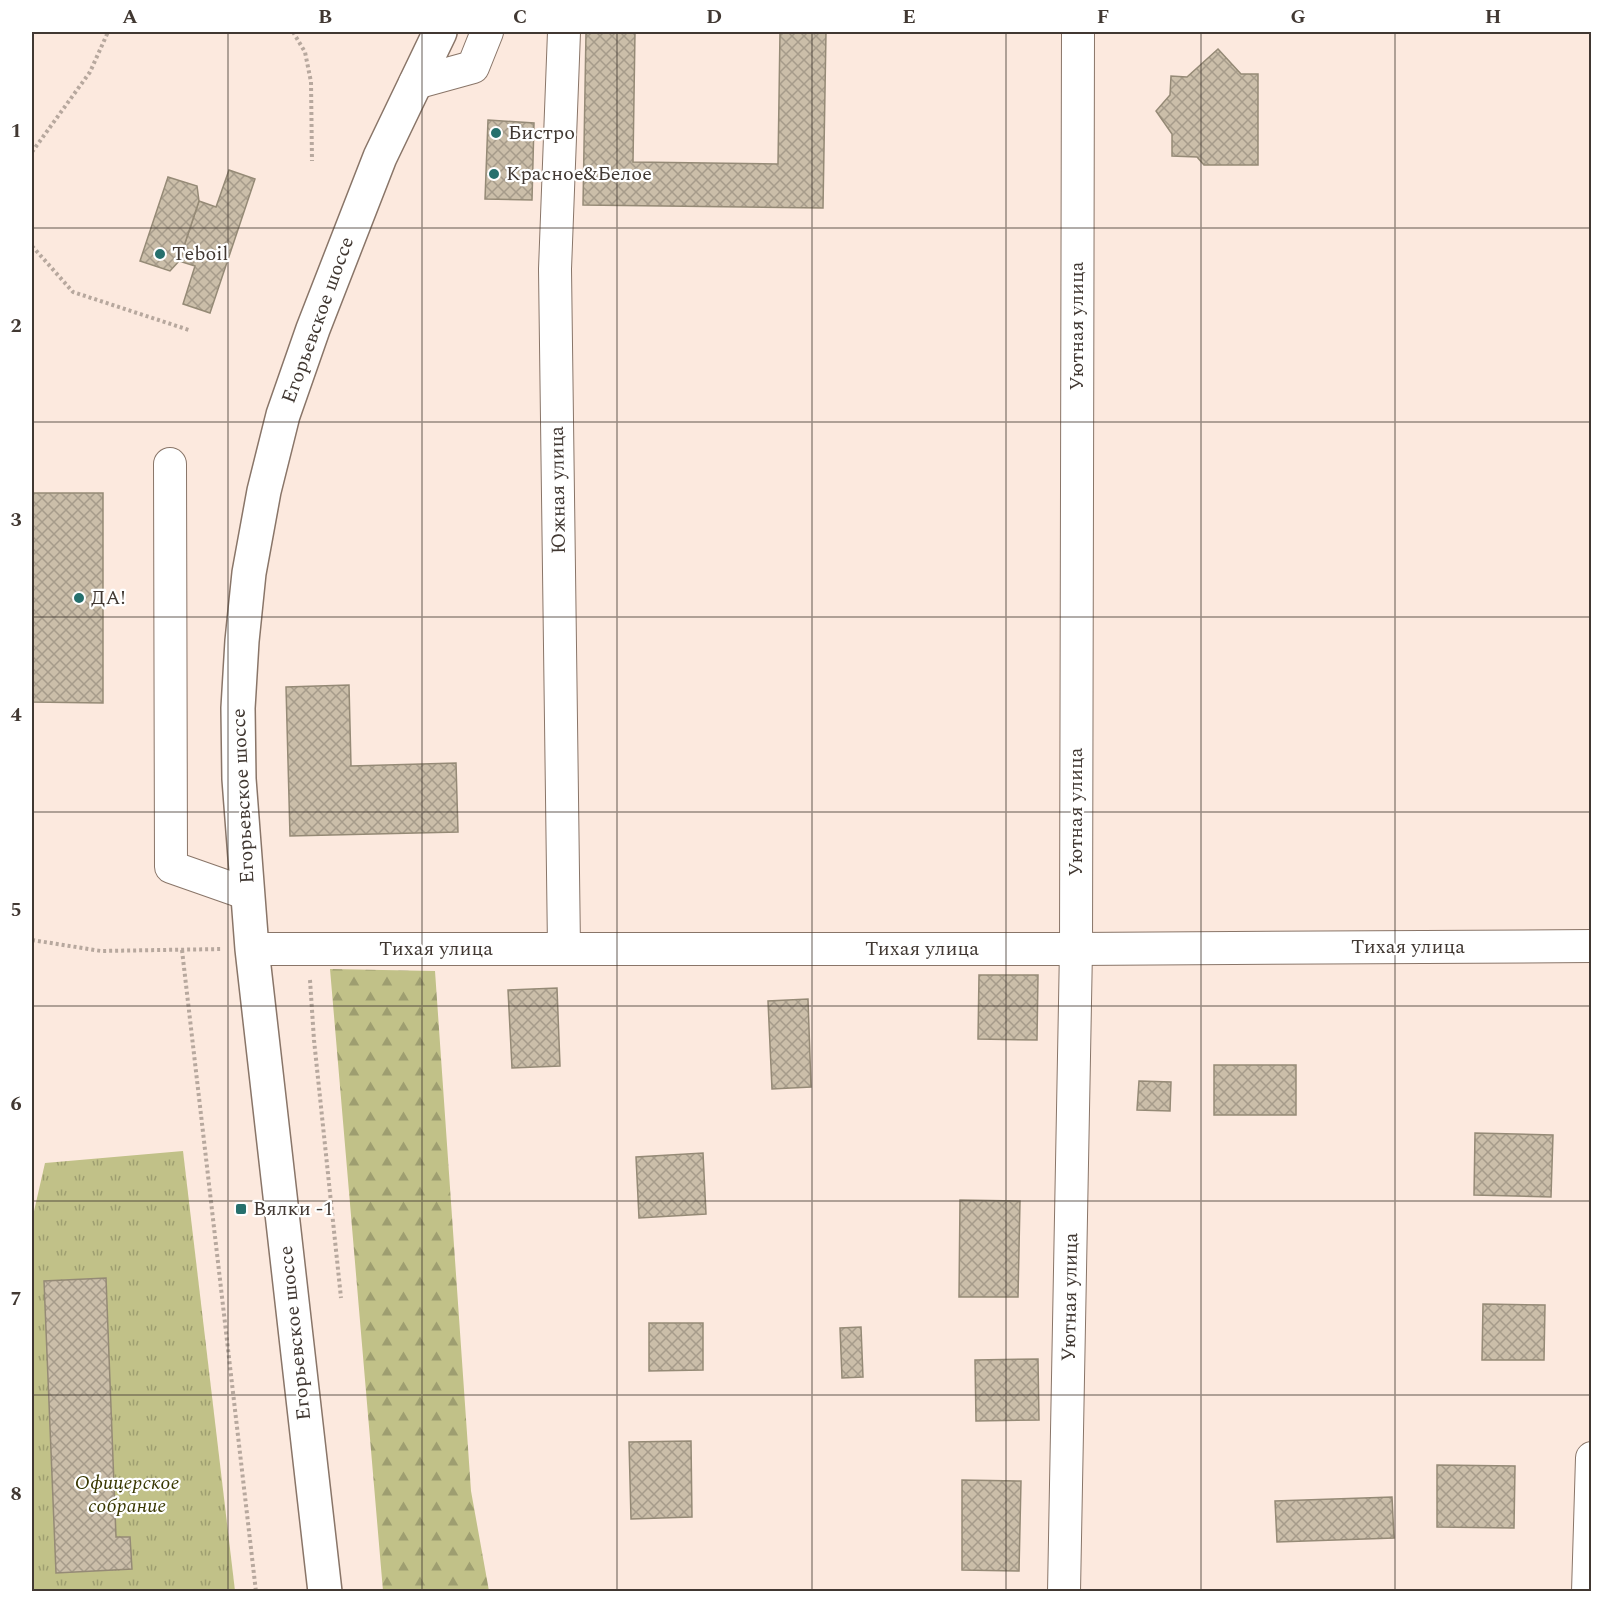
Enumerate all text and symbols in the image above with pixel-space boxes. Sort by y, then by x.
text: A [122,2,138,32]
text: B [318,2,332,32]
text: C [513,2,527,32]
text: D [706,2,722,32]
text: E [902,2,916,32]
text: F [1097,2,1109,32]
text: G [1290,2,1306,32]
text: H [1485,2,1501,32]
text: 1 [10,116,22,146]
place label: Бистро [508,118,575,148]
marker: Бистро [489,126,503,140]
place label: Красное&Белое [506,159,652,189]
marker: Красное&Белое [487,167,501,181]
street label: Егорьевское шоссе [274,232,362,408]
place label: Teboil [172,239,228,269]
marker: Teboil [153,247,167,261]
street label: Уютная улица [1062,261,1092,390]
text: 2 [10,311,22,341]
street label: Южная улица [542,425,574,554]
text: 3 [10,505,22,535]
place label: ДА! [91,583,125,613]
marker: ДА! [72,591,86,605]
text: 4 [10,700,22,730]
street label: Егорьевское шоссе [223,708,263,884]
street label: Уютная улица [1061,747,1091,876]
text: 5 [10,895,22,925]
street label: Тихая улица [1351,932,1465,962]
street label: Тихая улица [379,934,493,964]
street label: Тихая улица [865,934,979,964]
text: 6 [10,1089,22,1119]
place label: Вялки -1 [253,1194,333,1224]
marker: Вялки -1 [234,1202,248,1216]
street label: Уютная улица [1054,1232,1086,1362]
street label: Егорьевское шоссе [271,1244,319,1422]
text: 7 [10,1284,22,1314]
park label: Офицерское собрание [75,1468,179,1521]
text: 8 [10,1479,22,1509]

